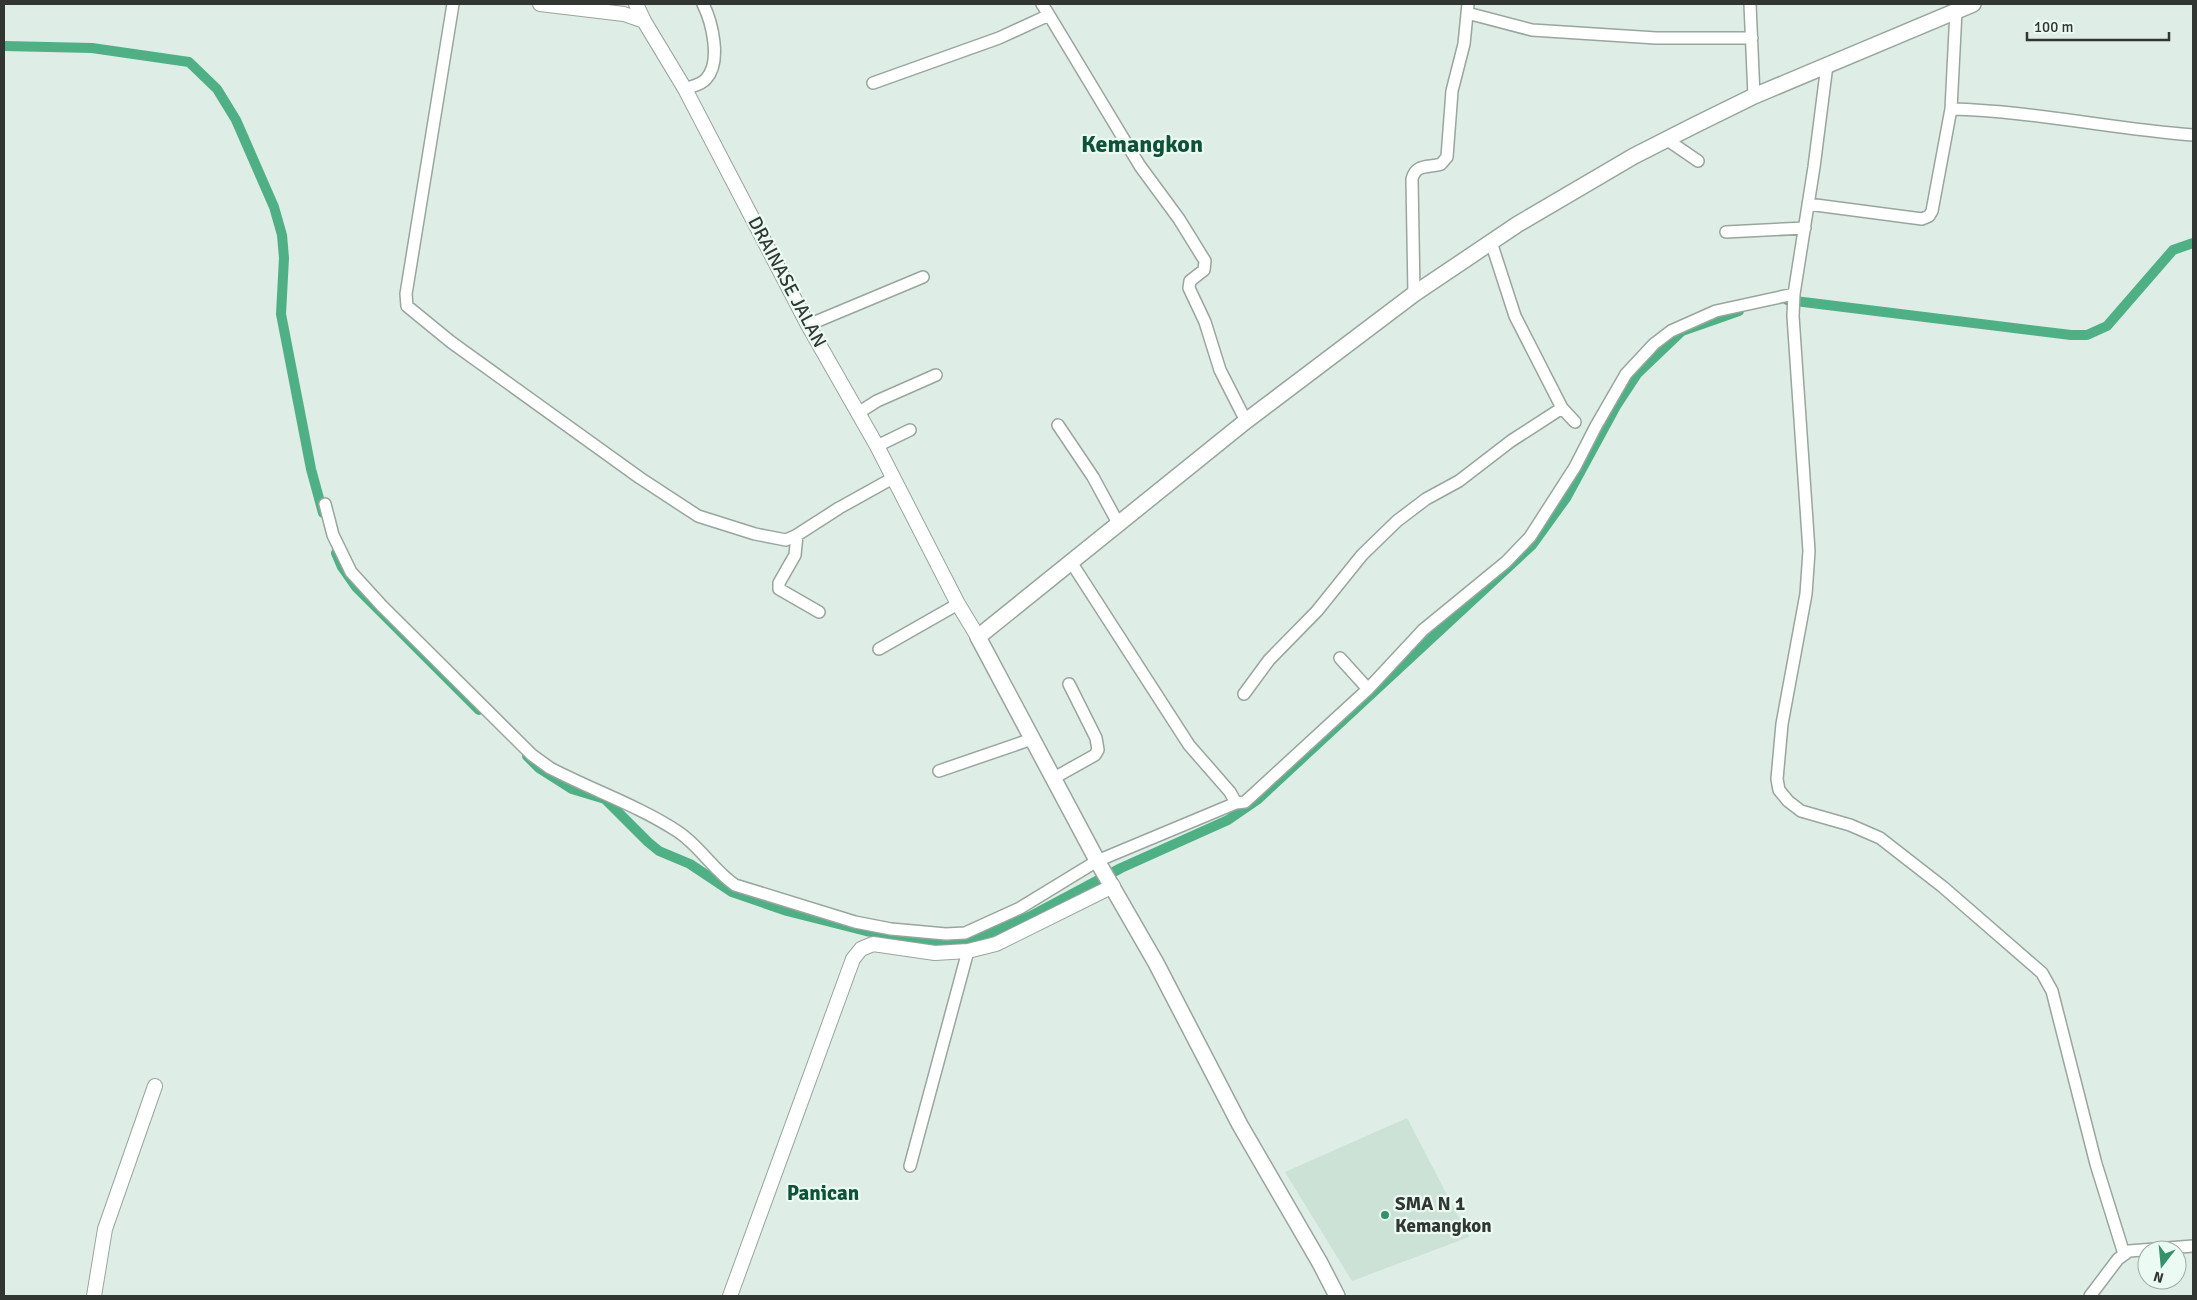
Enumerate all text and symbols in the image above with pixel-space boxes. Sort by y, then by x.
scale bar [2027,10,2170,42]
text: 100 m [2034,18,2074,36]
district label: Kemangkon [1081,129,1203,159]
street label: DRAINASE JALAN [742,212,832,352]
district label: Panican [787,1180,859,1206]
place label: SMA N 1 Kemangkon [1395,1192,1492,1238]
marker: SMA N 1 Kemangkon [1379,1209,1391,1221]
north arrow [2137,1240,2187,1290]
text: N [2152,1268,2166,1287]

